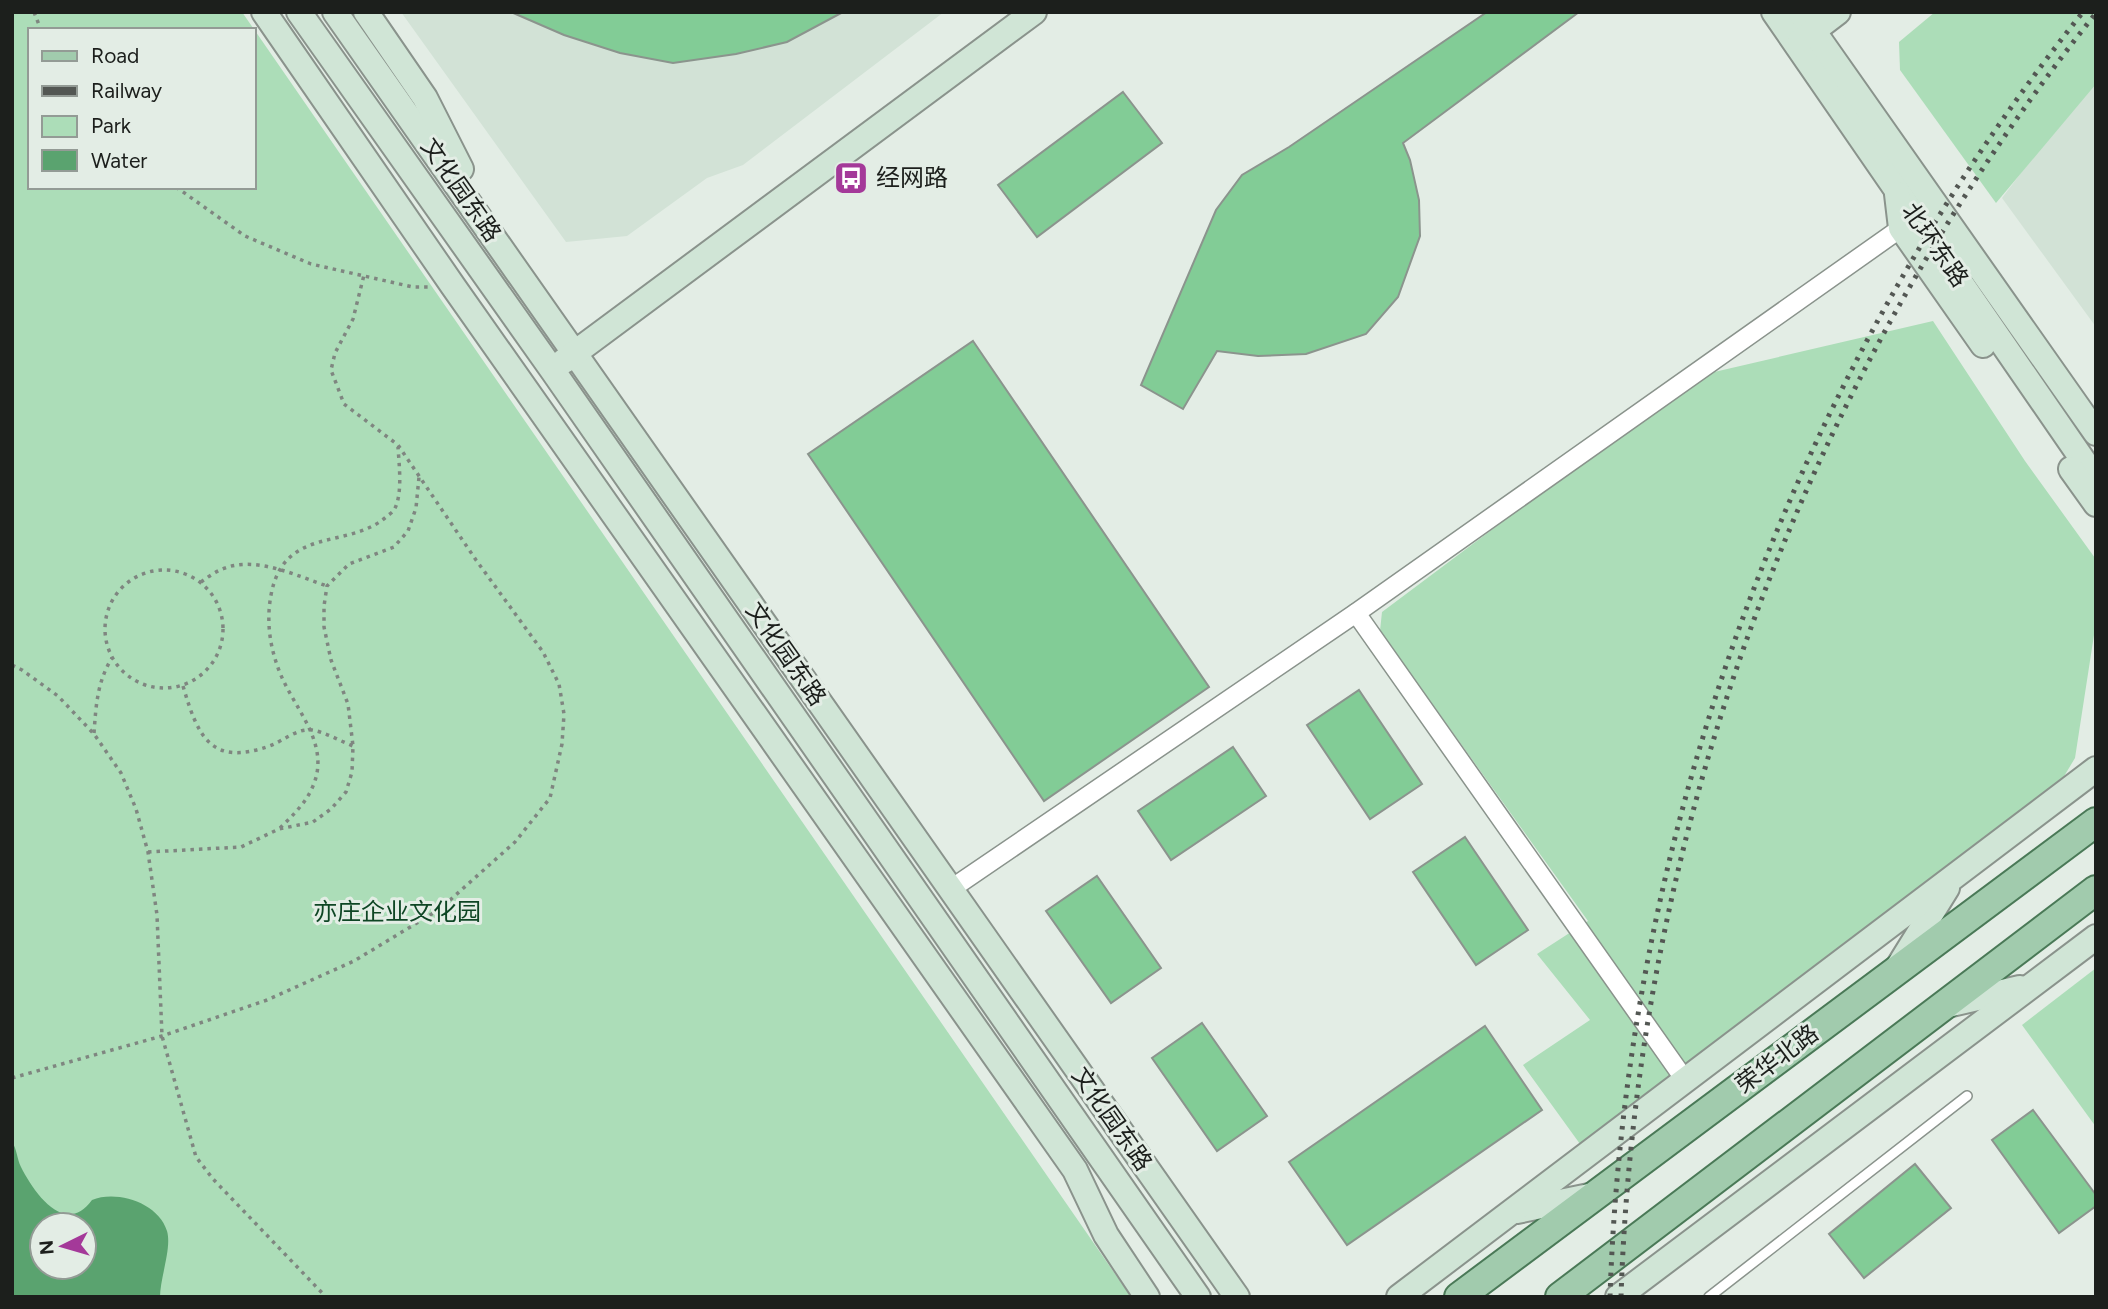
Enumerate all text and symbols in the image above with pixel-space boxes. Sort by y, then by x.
legend [28,28,256,189]
text: Road [91,43,139,68]
text: Railway [91,78,162,103]
text: Park [91,113,132,138]
street label: 文化园东路 [415,132,508,247]
text: Water [91,148,147,173]
bus stop icon: 经网路 [832,159,870,197]
place label: 经网路 [876,163,948,192]
street label: 北环东路 [1896,197,1975,292]
street label: 文化园东路 [740,596,833,711]
park label: 亦庄企业文化园 [313,897,481,926]
street label: 荣华北路 [1730,1018,1824,1099]
street label: 文化园东路 [1066,1061,1159,1176]
north arrow [28,1211,98,1281]
text: N [34,1239,59,1256]

